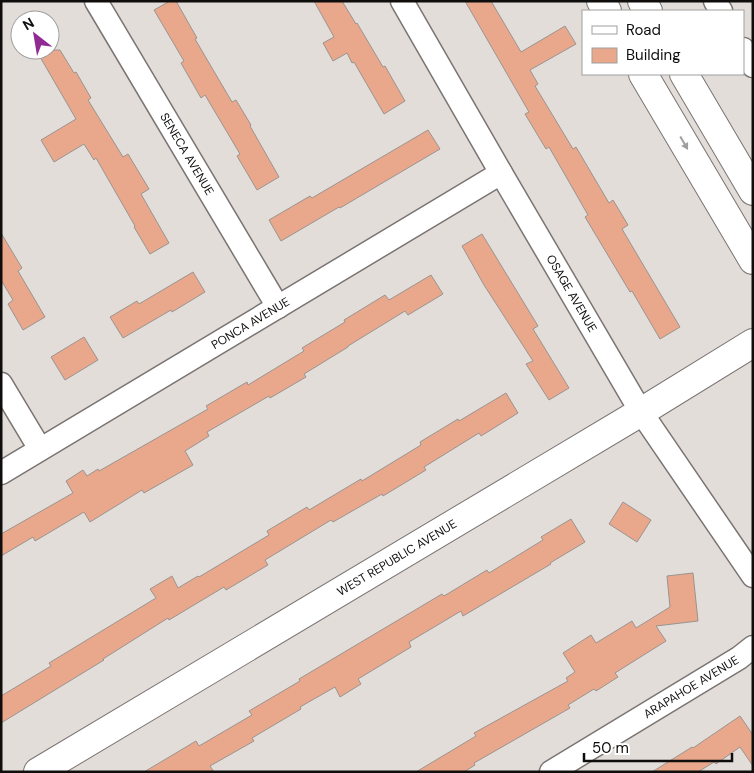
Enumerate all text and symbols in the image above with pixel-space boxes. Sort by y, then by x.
north arrow [10,10,60,60]
legend [582,10,744,75]
text: N [19,14,37,34]
text: Road [626,20,661,40]
text: Building [626,45,681,65]
street label: SENECA AVENUE [156,110,218,198]
one-way arrow [680,136,688,151]
street label: OSAGE AVENUE [543,252,601,335]
street label: PONCA AVENUE [208,293,293,353]
street label: WEST REPUBLIC AVENUE [334,516,460,600]
street label: ARAPAHOE AVENUE [640,652,742,722]
scale bar [584,730,732,762]
text: 50 m [592,738,629,758]

